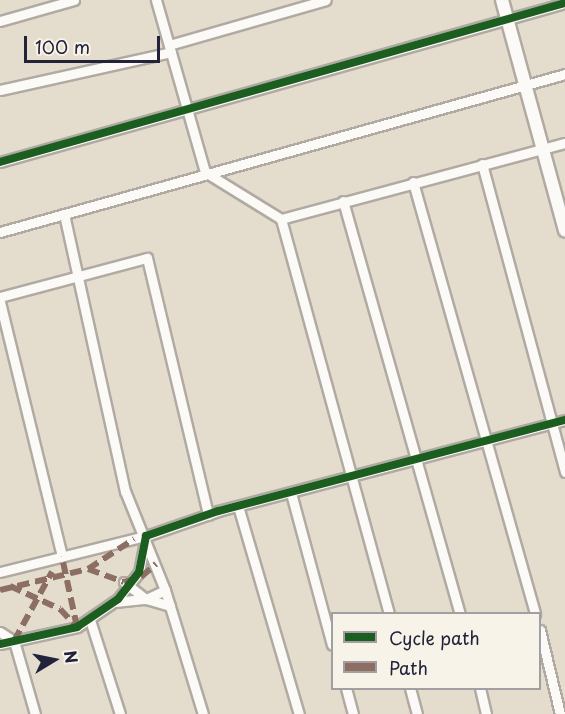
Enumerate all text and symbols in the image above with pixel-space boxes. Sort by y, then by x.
scale bar [27,24,164,62]
text: 100 m [35,33,90,60]
legend [331,612,541,690]
text: Cycle path [389,624,480,651]
north arrow [24,630,84,690]
text: N [59,649,85,665]
text: Path [389,654,428,681]

